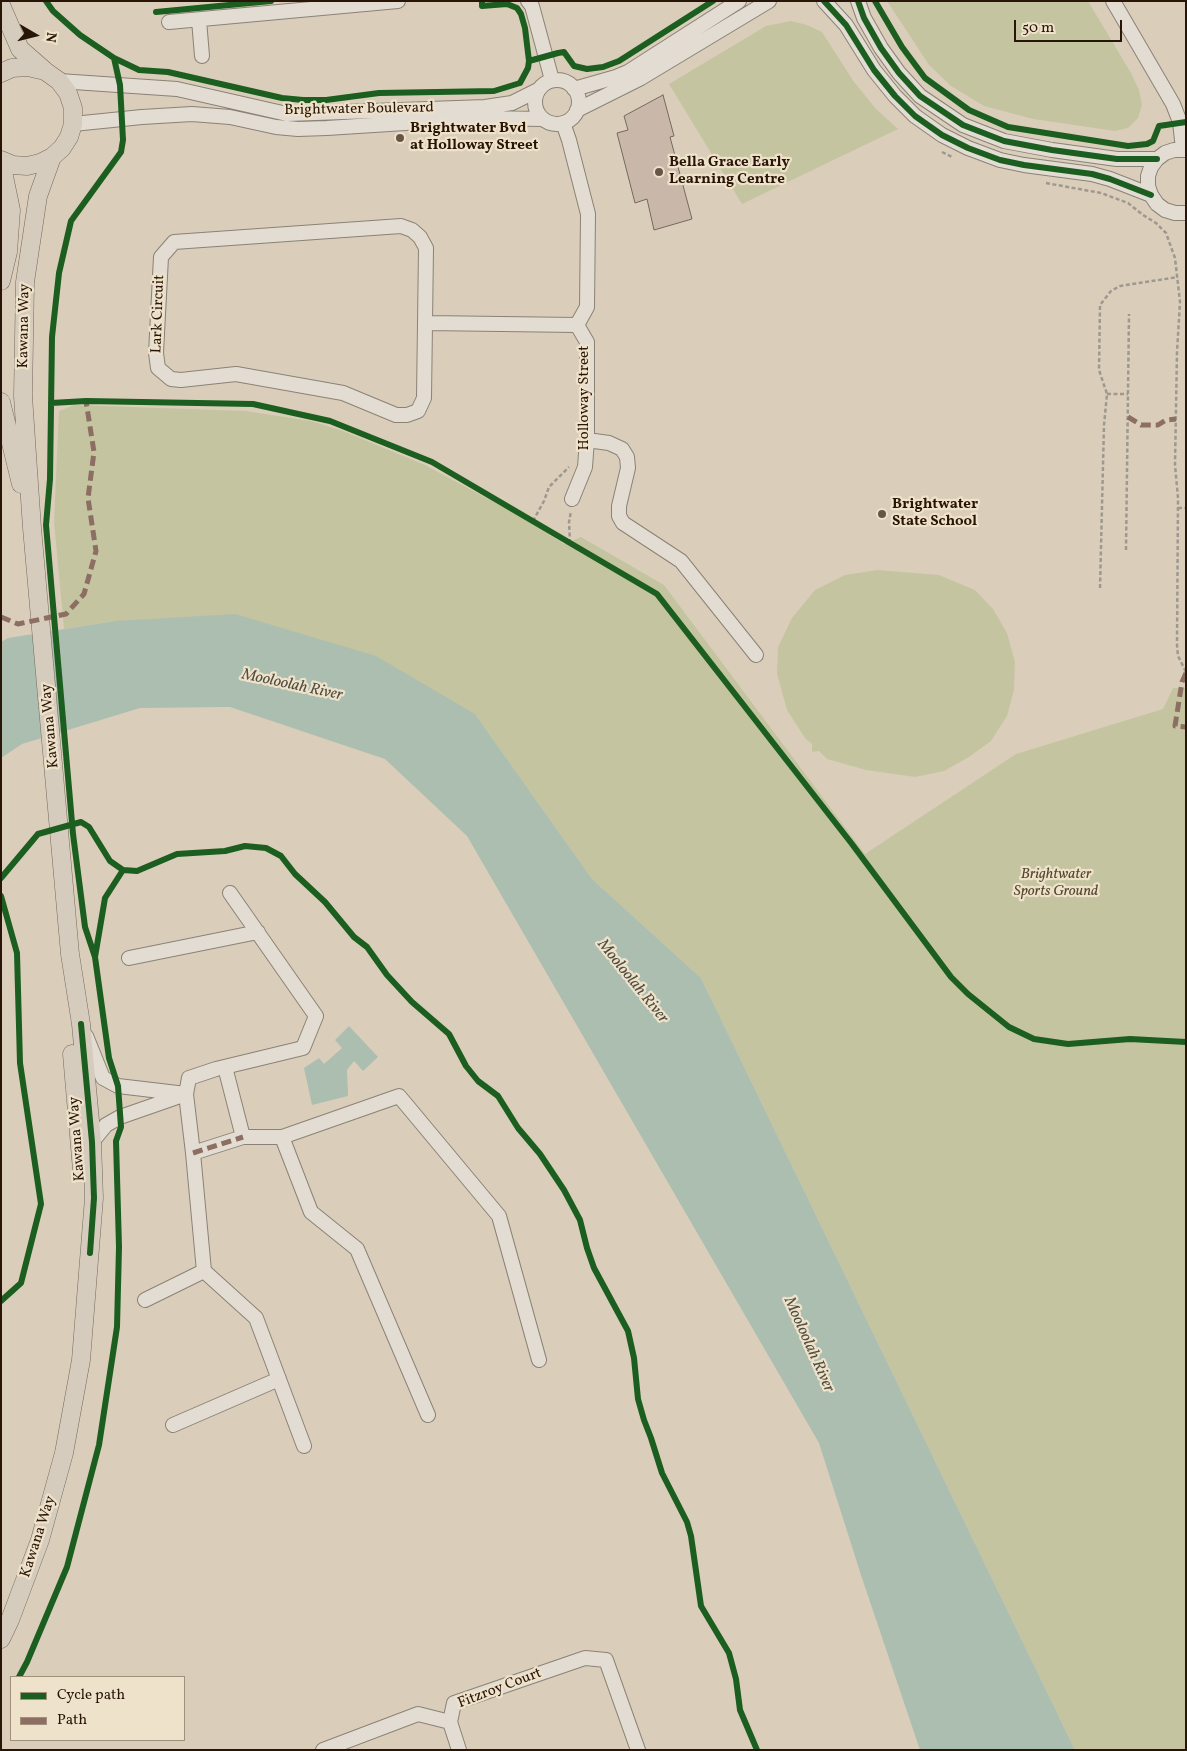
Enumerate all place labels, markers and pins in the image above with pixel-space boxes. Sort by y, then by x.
place label: Brightwater Bvd at Holloway Street [410,120,538,155]
marker: Brightwater Bvd at Holloway Street [394,132,406,144]
place label: Bella Grace Early Learning Centre [669,154,790,189]
marker: Bella Grace Early Learning Centre [653,166,665,178]
place label: Brightwater State School [892,496,978,531]
marker: Brightwater State School [876,508,888,520]

